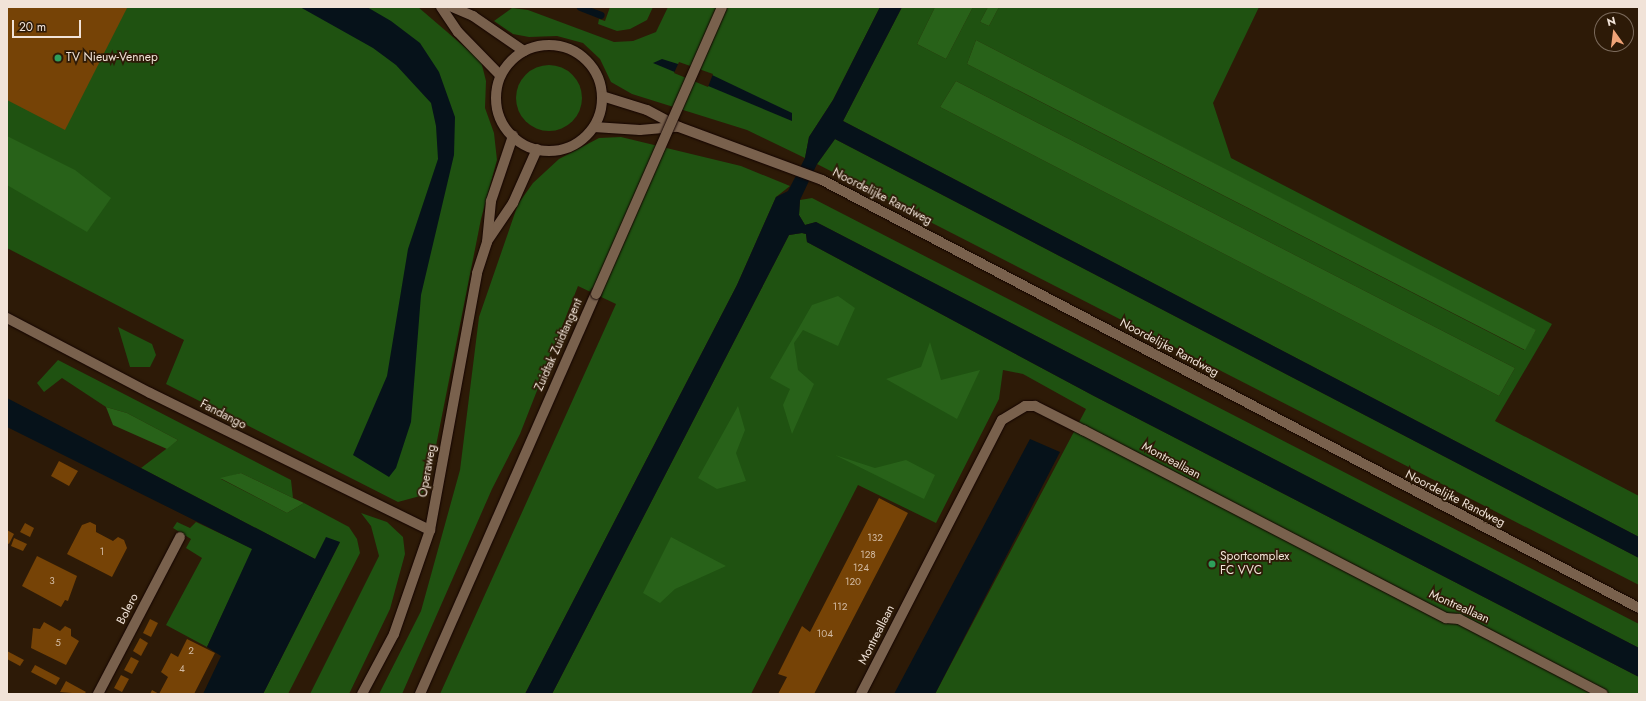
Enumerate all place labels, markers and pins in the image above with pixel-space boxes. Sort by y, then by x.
place label: TV Nieuw-Vennep [66,51,158,65]
marker: TV Nieuw-Vennep [53,53,63,63]
place label: Sportcomplex FC VVC [1220,550,1289,578]
marker: Sportcomplex FC VVC [1207,559,1217,569]

